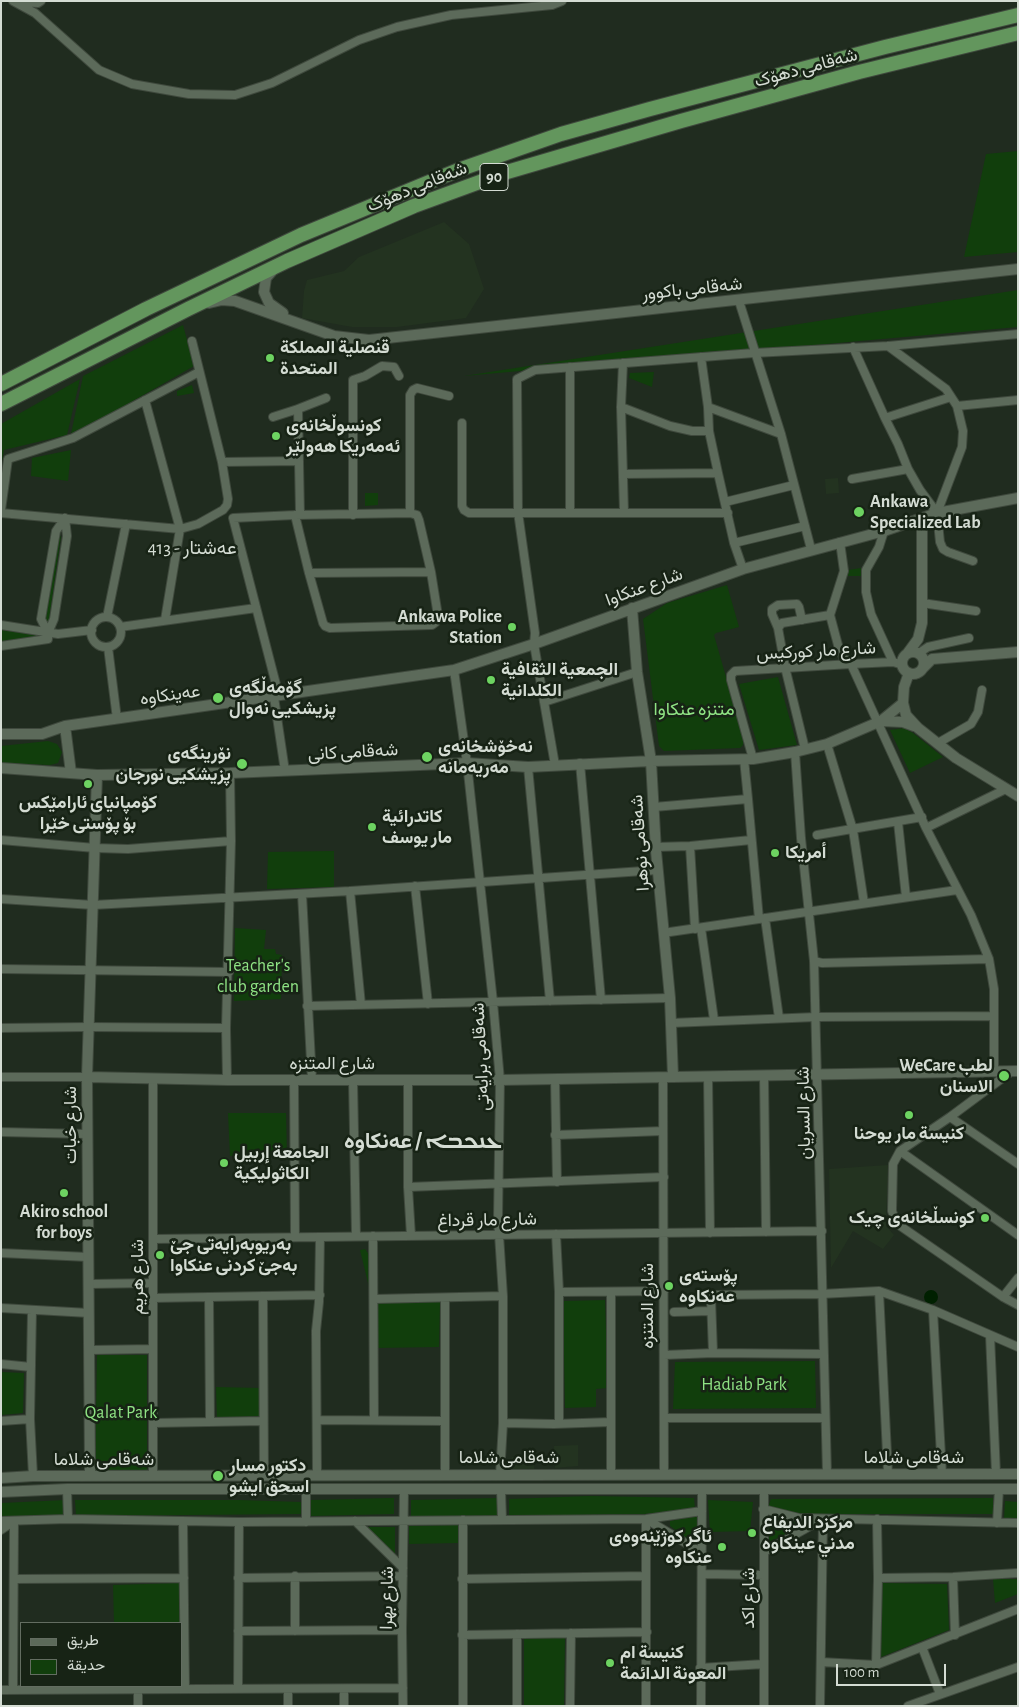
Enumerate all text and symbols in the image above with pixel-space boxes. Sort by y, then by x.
street label: شەقامی دهۆک [752,44,860,92]
street label: شەقامی دهۆک [364,157,470,217]
road number: 90 [480,163,508,190]
street label: شەقامی باکوور [641,273,743,305]
place label: قنصلية المملكة المتحدة [280,337,390,379]
marker: قنصلية المملكة المتحدة [264,352,276,364]
place label: کونسوڵخانەی ئەمەریکا هەولێر [286,415,400,458]
marker: کونسوڵخانەی ئەمەریکا هەولێر [270,430,282,442]
place label: Ankawa Specialized Lab [870,491,981,534]
marker: Ankawa Specialized Lab [852,505,866,519]
district label: عه‌شتار - 413 [147,537,237,559]
street label: شارع عنكاوا [602,563,686,611]
place label: Ankawa Police Station [398,606,502,649]
marker: Ankawa Police Station [506,621,518,633]
street label: شارع مار كوركيس [756,637,876,665]
place label: الجمعية الثقافية الكلدانية [501,659,618,702]
marker: الجمعية الثقافية الكلدانية [485,674,497,686]
place label: گۆمەڵگەی پزیشکیی نەوال [229,677,336,720]
street label: عەینکاوە [138,680,202,710]
marker: گۆمەڵگەی پزیشکیی نەوال [211,691,225,705]
park label: متنزه عنكاوا [654,699,734,721]
place label: نەخۆشخانەی مەریەمانە [438,736,533,779]
street label: شەقامی کانی [307,739,399,765]
place label: نۆرینگەی پزیشکیی نورجان [115,743,231,786]
marker: نەخۆشخانەی مەریەمانە [420,750,434,764]
marker: نۆرینگەی پزیشکیی نورجان [235,757,249,771]
marker: کۆمپانیای ئارامێکس بۆ پۆستی خێرا [82,778,94,790]
place label: کۆمپانیای ئارامێکس بۆ پۆستی خێرا [19,792,157,834]
street label: شەقامی نوهرا [626,794,654,892]
place label: كاتدرائية مار يوسف [382,806,452,849]
marker: كاتدرائية مار يوسف [366,821,378,833]
place label: أمريكا [785,842,826,864]
marker: أمريكا [769,847,781,859]
park label: Teacher's club garden [217,955,299,998]
street label: شەقامی برایەتی [467,1002,495,1112]
street label: شارع المتنزه [289,1053,375,1075]
place label: WeCare لطب الاسنان [899,1055,993,1098]
street label: شارع السريان [792,1066,816,1160]
marker: WeCare لطب الاسنان [997,1069,1011,1083]
street label: شارع خبات [60,1086,82,1164]
marker: كنيسة مار يوحنا [903,1109,915,1121]
place label: كنيسة مار يوحنا [854,1123,964,1145]
district label: ܥܢܟܒܐ / عەنکاوە [344,1128,502,1154]
place label: الجامعة إربيل الكاثوليكية [234,1142,329,1184]
marker: الجامعة إربيل الكاثوليكية [218,1157,230,1169]
marker: Akiro school for boys [58,1187,70,1199]
place label: Akiro school for boys [20,1201,108,1244]
place label: کونسڵخانەی چیک [849,1207,975,1229]
street label: شارع مار قرداغ [437,1208,537,1232]
marker: کونسڵخانەی چیک [979,1212,991,1224]
place label: بەریوبەرایەتی جێ بەجێ کردنی عنکاوا [170,1234,297,1276]
street label: شارع هريم [127,1239,149,1315]
marker: بەریوبەرایەتی جێ بەجێ کردنی عنکاوا [154,1249,166,1261]
street label: شارع المتنزه [637,1263,659,1349]
place label: پۆسته‌ی عه‌نكاوه‌ [679,1265,738,1308]
marker: پۆسته‌ی عه‌نكاوه‌ [663,1280,675,1292]
park label: Hadiab Park [701,1374,787,1396]
park label: Qalat Park [85,1402,157,1424]
street label: شەقامی شلاما [459,1447,559,1469]
street label: شەقامی شلاما [864,1447,964,1469]
street label: شەقامی شلاما [54,1449,154,1471]
place label: دكتور مسار اسحق ايشو [229,1455,309,1498]
marker: دكتور مسار اسحق ايشو [211,1469,225,1483]
place label: مرکزد الدیفاع مدني عينكاوه [762,1512,855,1555]
place label: ئاگر كوژێنه‌وه‌ی عنكاوه [609,1526,712,1568]
marker: مرکزد الدیفاع مدني عينكاوه [746,1527,758,1539]
marker: ئاگر كوژێنه‌وه‌ی عنكاوه [716,1541,728,1553]
street label: شارع بهرا [376,1566,398,1630]
street label: شارع اكد [738,1568,760,1628]
legend [20,1622,182,1687]
text: طريق [67,1633,99,1648]
place label: كنيسة ام المعونة الدائمة [620,1642,727,1685]
scale bar [839,1654,949,1686]
marker: كنيسة ام المعونة الدائمة [604,1657,616,1669]
text: حديقة [67,1658,105,1673]
text: 100 m [844,1665,879,1680]

